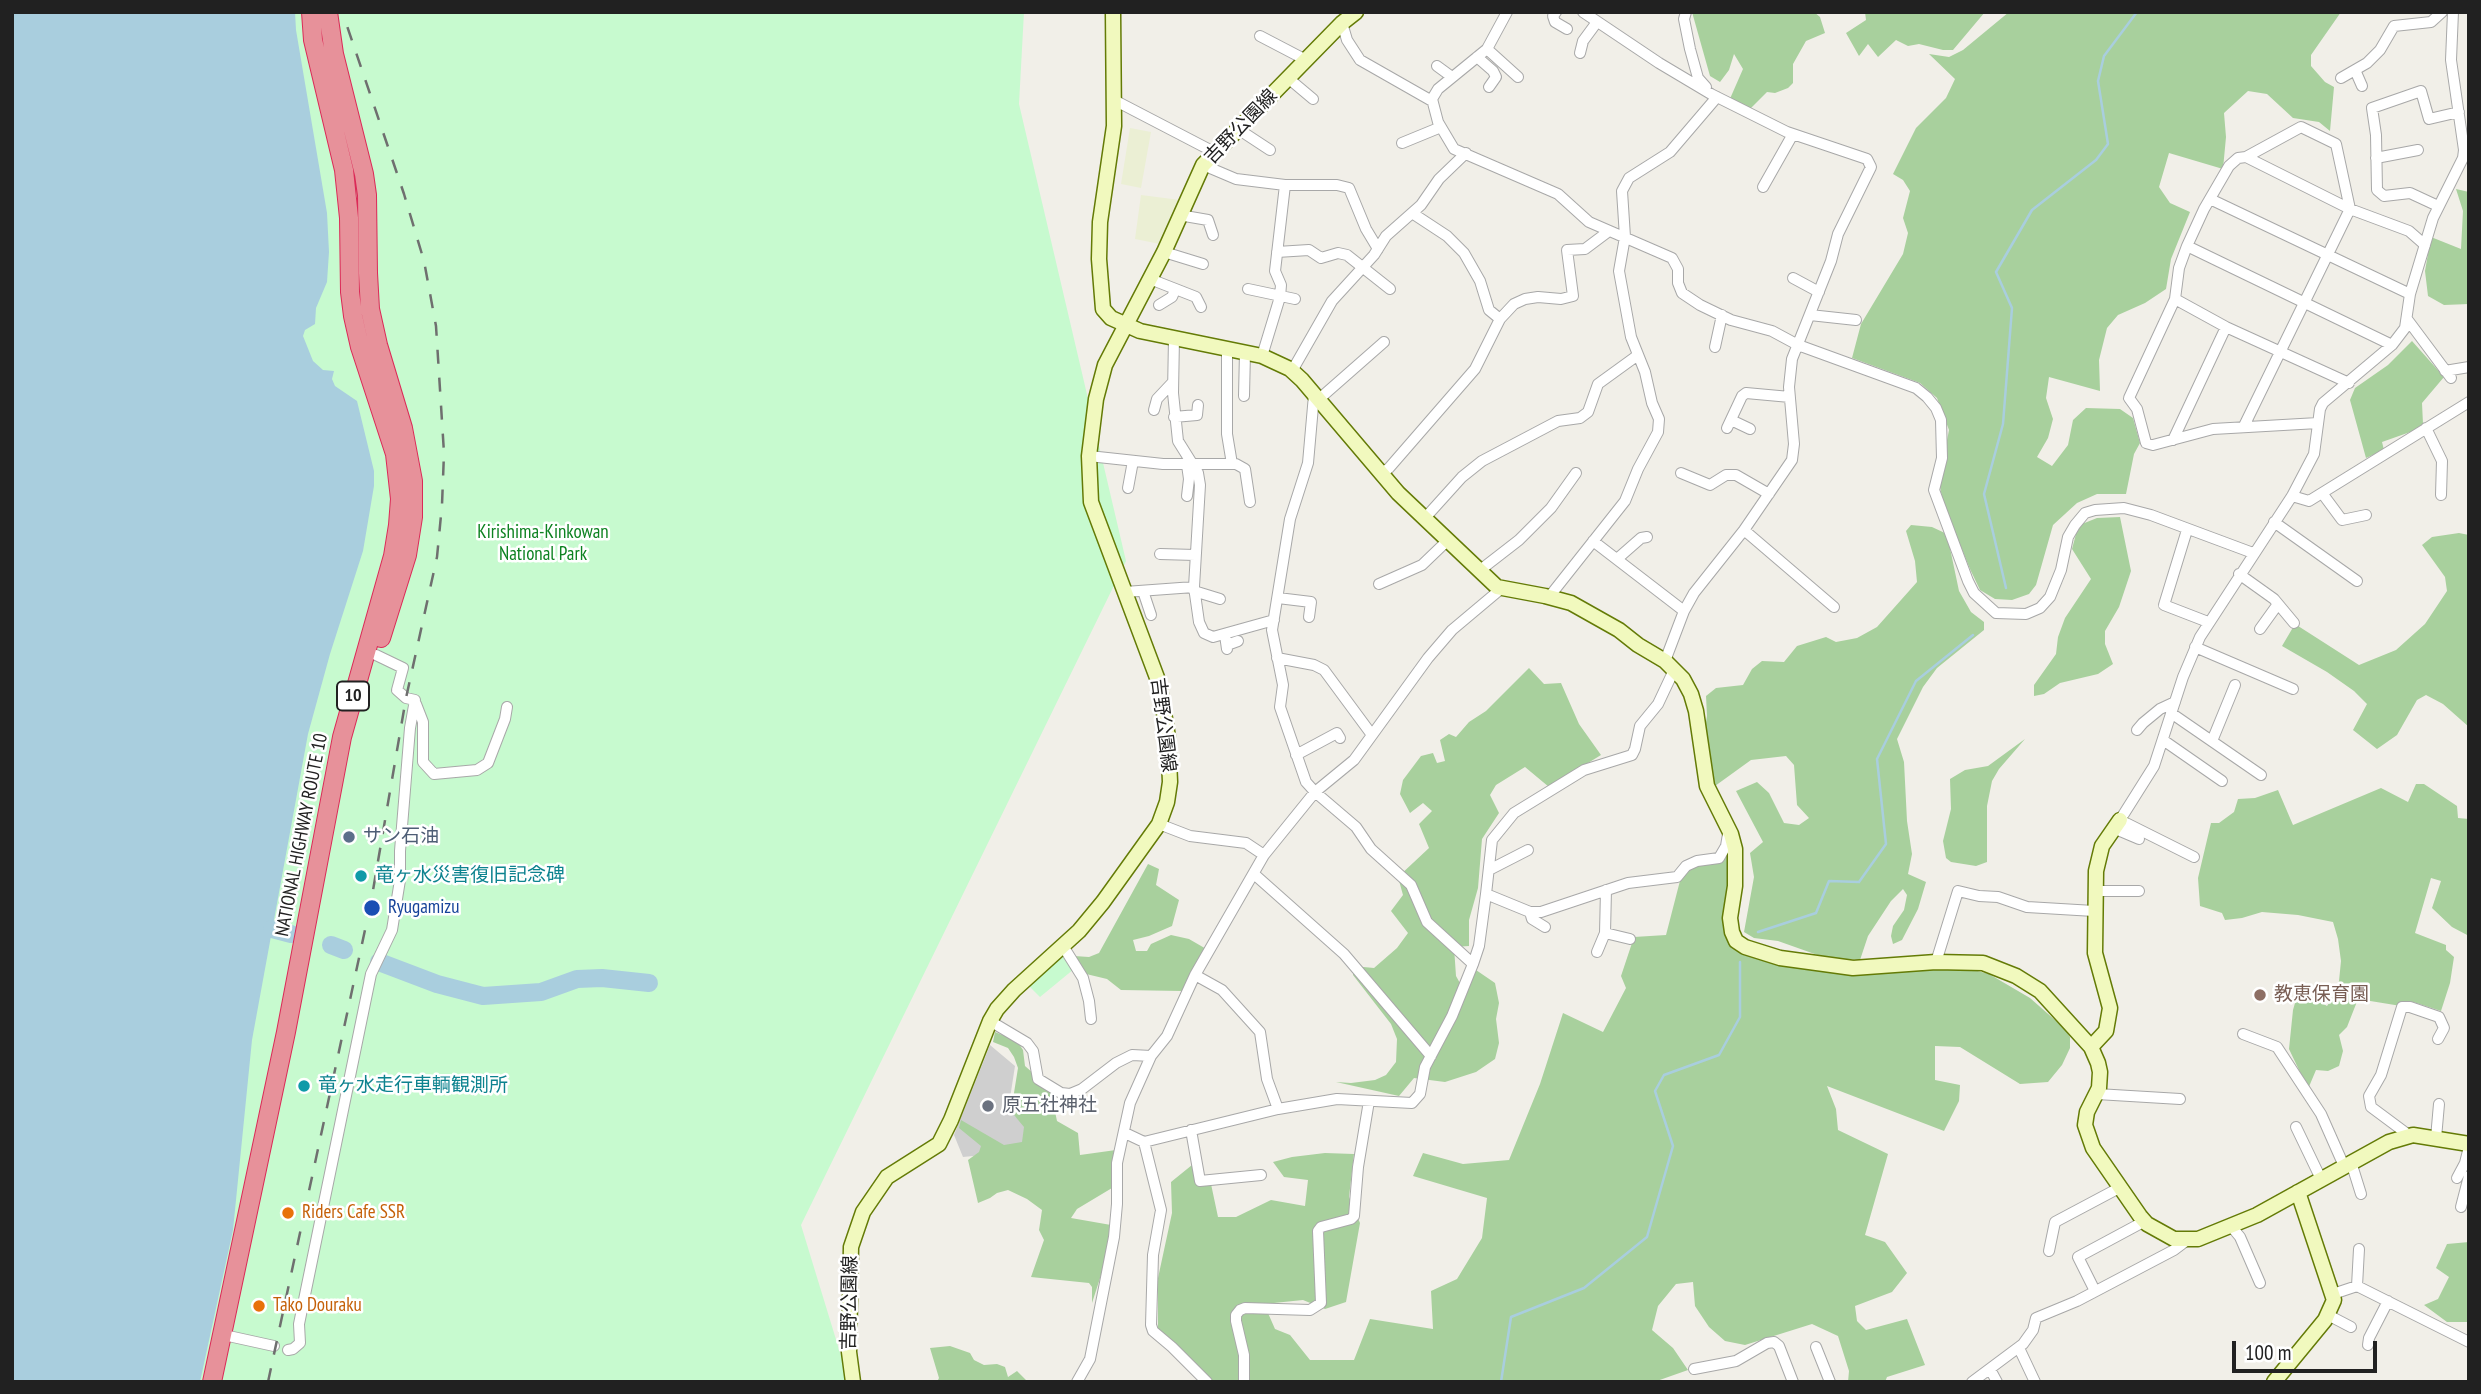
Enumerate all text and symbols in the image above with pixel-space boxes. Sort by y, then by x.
street label: 吉野公園線 [1200,85,1282,169]
park label: Kirishima-Kinkowan National Park [477,522,609,566]
street label: 吉野公園線 [1146,676,1180,774]
road number: 10 [337,682,369,710]
street label: NATIONAL HIGHWAY ROUTE 10 [271,732,333,938]
place label: サン石油 [363,826,439,848]
marker: サン石油 [341,829,357,845]
place label: 竜ヶ水災害復旧記念碑 [375,865,565,887]
marker: 竜ヶ水災害復旧記念碑 [353,868,369,884]
place label: Ryugamizu [388,897,459,919]
marker: Ryugamizu [362,898,382,918]
place label: 教恵保育園 [2274,984,2369,1006]
marker: 教恵保育園 [2252,987,2268,1003]
place label: 竜ヶ水走行車輌観測所 [318,1075,508,1097]
marker: 竜ヶ水走行車輌観測所 [296,1078,312,1094]
place label: 原五社神社 [1002,1095,1097,1117]
marker: 原五社神社 [980,1098,996,1114]
place label: Riders Cafe SSR [302,1202,405,1224]
marker: Riders Cafe SSR [280,1205,296,1221]
street label: 吉野公園線 [838,1255,862,1351]
place label: Tako Douraku [273,1295,362,1317]
marker: Tako Douraku [251,1298,267,1314]
scale bar [2236,1328,2381,1372]
text: 100 m [2245,1339,2291,1366]

